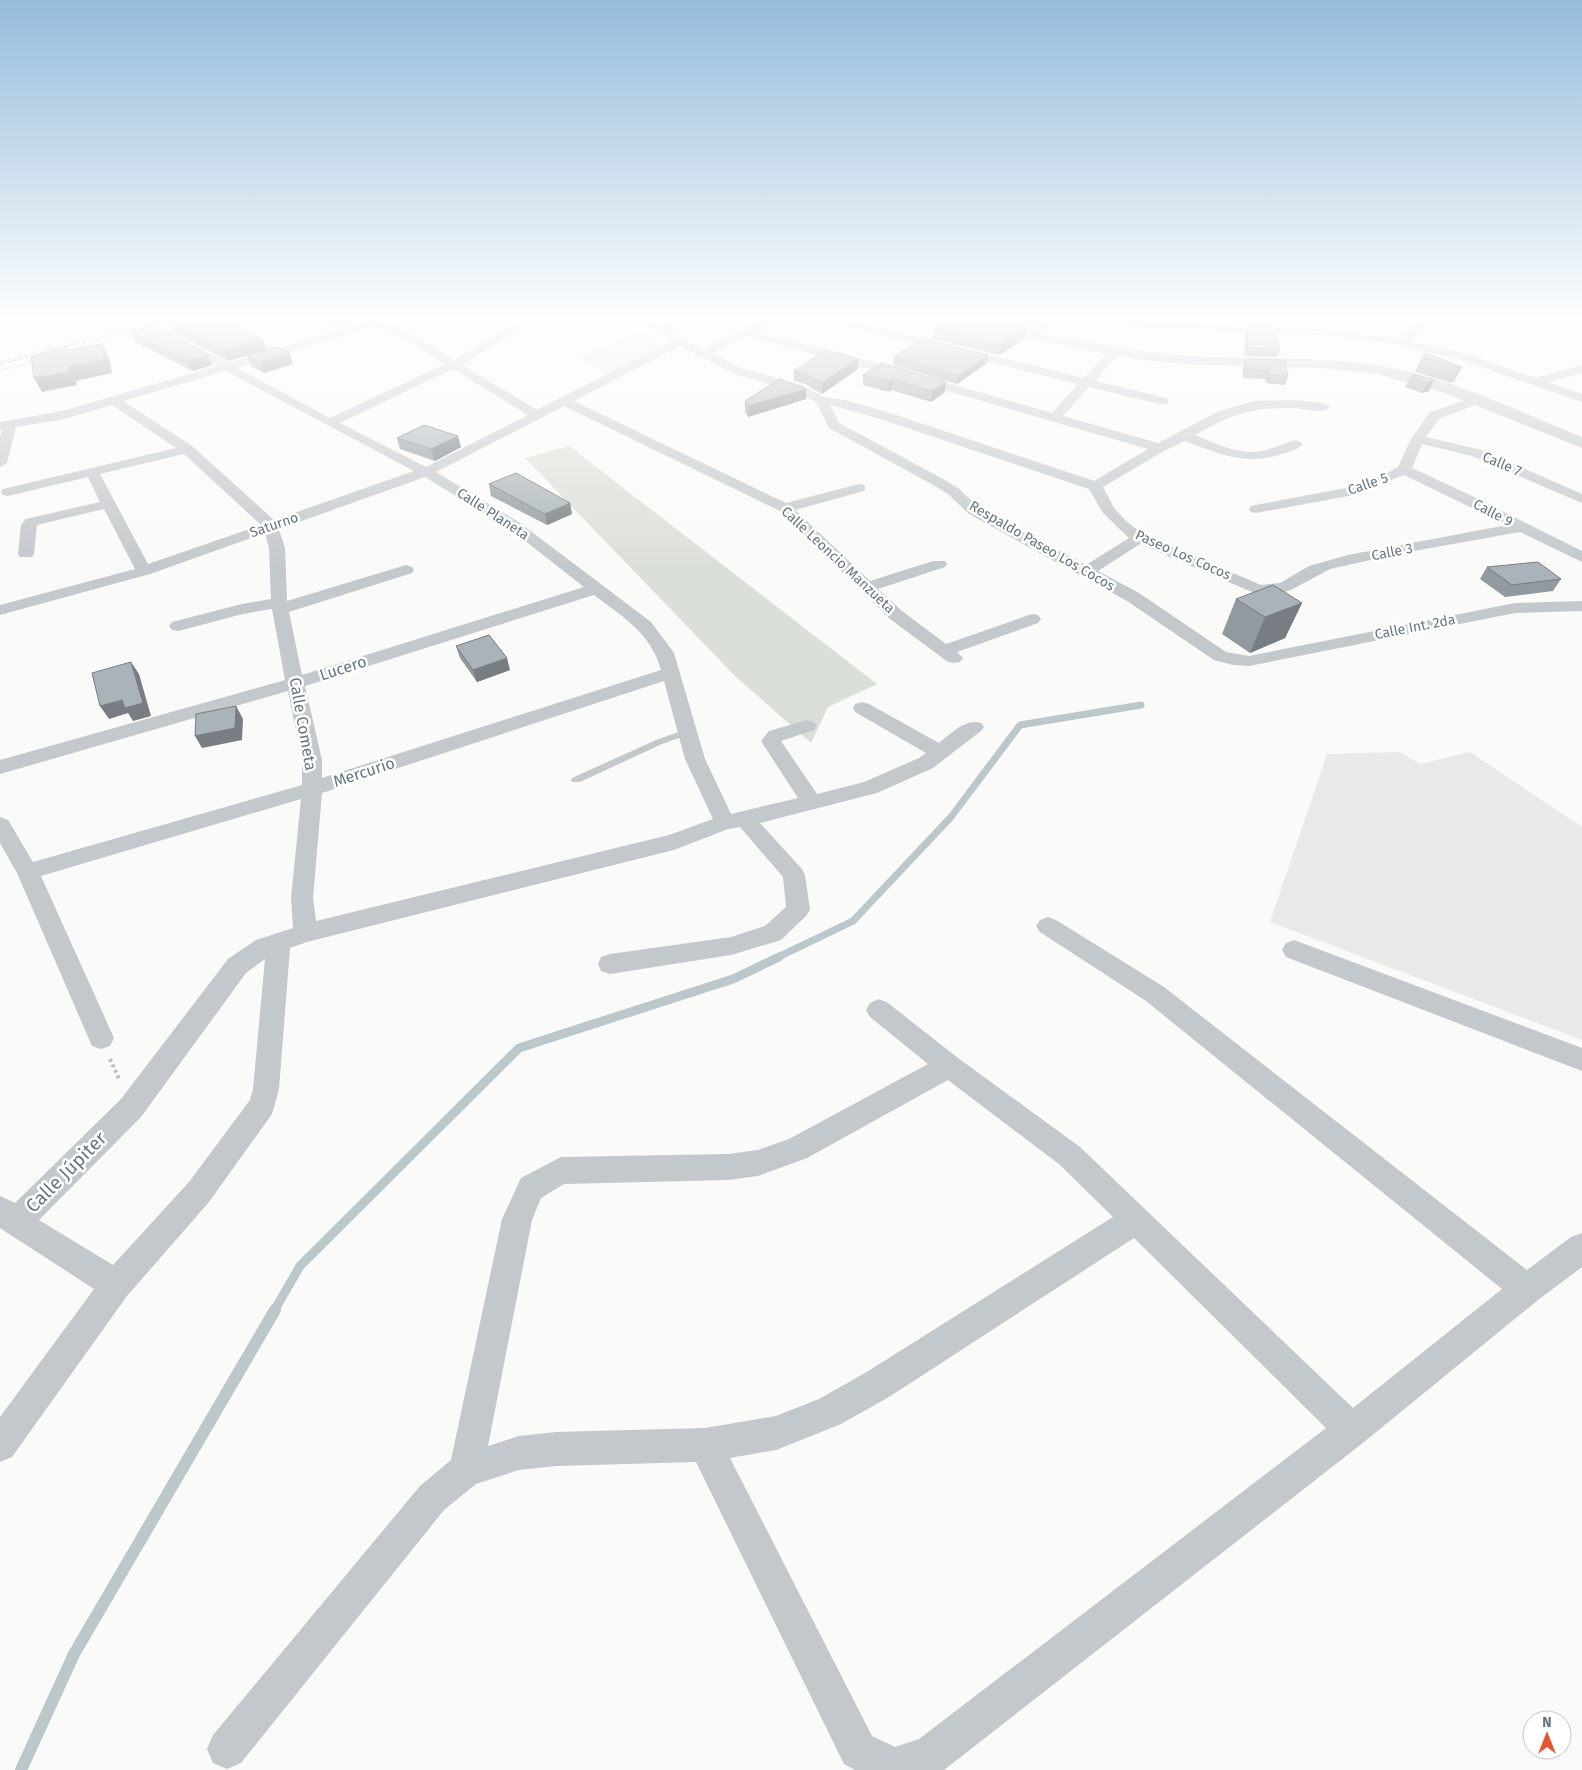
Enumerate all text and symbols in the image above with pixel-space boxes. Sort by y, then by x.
street label: Calle 7 [1480,448,1524,480]
street label: Calle 5 [1346,469,1390,499]
street label: Calle Planeta [454,484,532,544]
street label: Calle 9 [1470,496,1516,530]
street label: Respaldo Paseo Los Cocos [966,497,1118,595]
street label: Calle Leoncio Manzueta [778,503,898,617]
street label: Saturno [247,509,301,541]
street label: Paseo Los Cocos [1133,526,1234,584]
street label: Calle 3 [1370,540,1414,564]
street label: Calle Int. 2da [1373,611,1457,643]
street label: Lucero [317,652,369,684]
street label: Calle Cometa [285,676,321,772]
street label: Mercurio [331,753,397,791]
street label: Calle Júpiter [21,1126,112,1217]
north arrow [1522,1710,1572,1760]
text: N [1542,1714,1552,1731]

